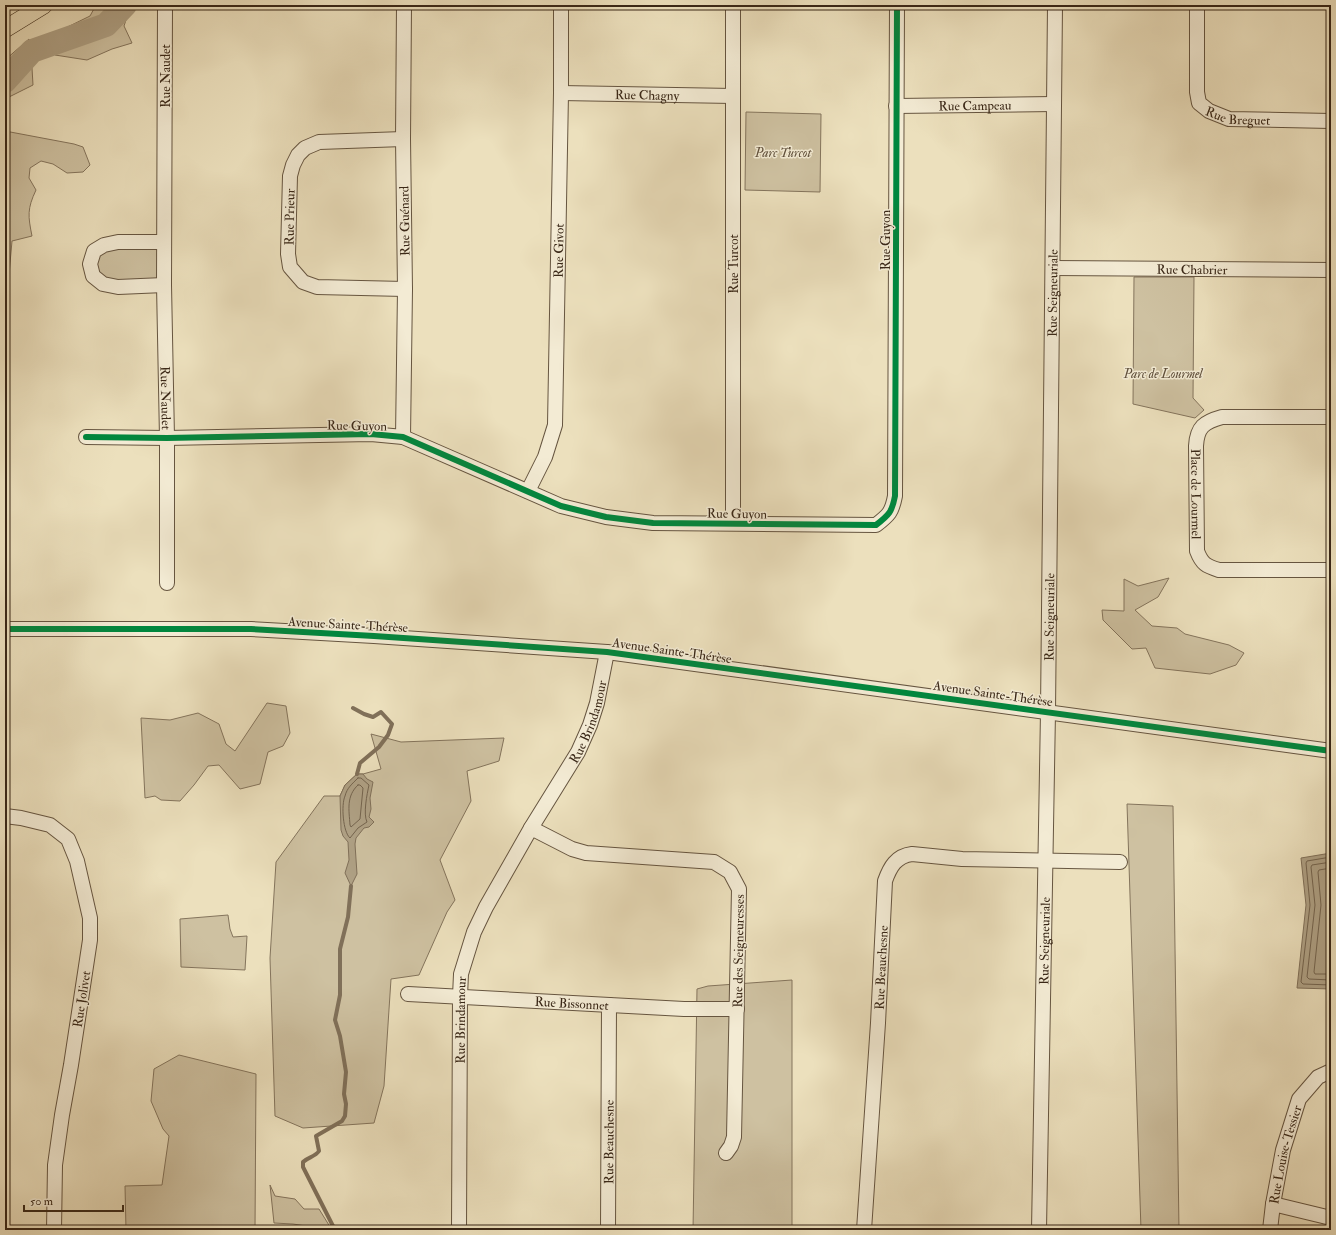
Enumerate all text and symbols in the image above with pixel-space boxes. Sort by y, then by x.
street label: Rue Naudet [158,44,174,108]
street label: Rue Chagny [615,87,680,105]
street label: Rue Campeau [938,98,1012,115]
street label: Rue Breguet [1203,103,1270,129]
park label: Parc Turcot [754,145,812,161]
street label: Rue Guénard [396,185,414,256]
street label: Rue Prieur [282,188,298,246]
street label: Rue Guyon [878,210,895,270]
street label: Rue Givot [551,223,568,278]
street label: Rue Turcot [726,234,742,294]
street label: Rue Seigneuriale [1045,249,1062,337]
street label: Rue Chabrier [1157,262,1228,278]
street label: Rue Naudet [157,366,174,430]
park label: Parc de Lourmel [1123,366,1203,382]
street label: Rue Guyon [327,417,388,436]
street label: Place de Lourmel [1187,449,1204,540]
street label: Rue Guyon [707,505,768,524]
street label: Rue Seigneuriale [1042,572,1058,661]
street label: Avenue Sainte-Thérèse [287,614,409,636]
street label: Avenue Sainte-Thérèse [610,635,733,667]
street label: Avenue Sainte-Thérèse [931,678,1054,710]
street label: Rue Brindamour [566,679,610,767]
street label: Rue des Seigneuresses [730,894,748,1008]
street label: Rue Seigneuriale [1036,896,1054,985]
street label: Rue Beauchesne [872,925,892,1010]
street label: Rue Jolivet [70,970,94,1029]
street label: Rue Brindamour [453,976,470,1064]
street label: Rue Bissonnet [534,994,609,1014]
street label: Rue Beauchesne [601,1099,618,1184]
street label: Rue Louise-Tessier [1266,1103,1306,1206]
scale bar [24,1187,123,1213]
text: 50 m [30,1194,54,1209]

